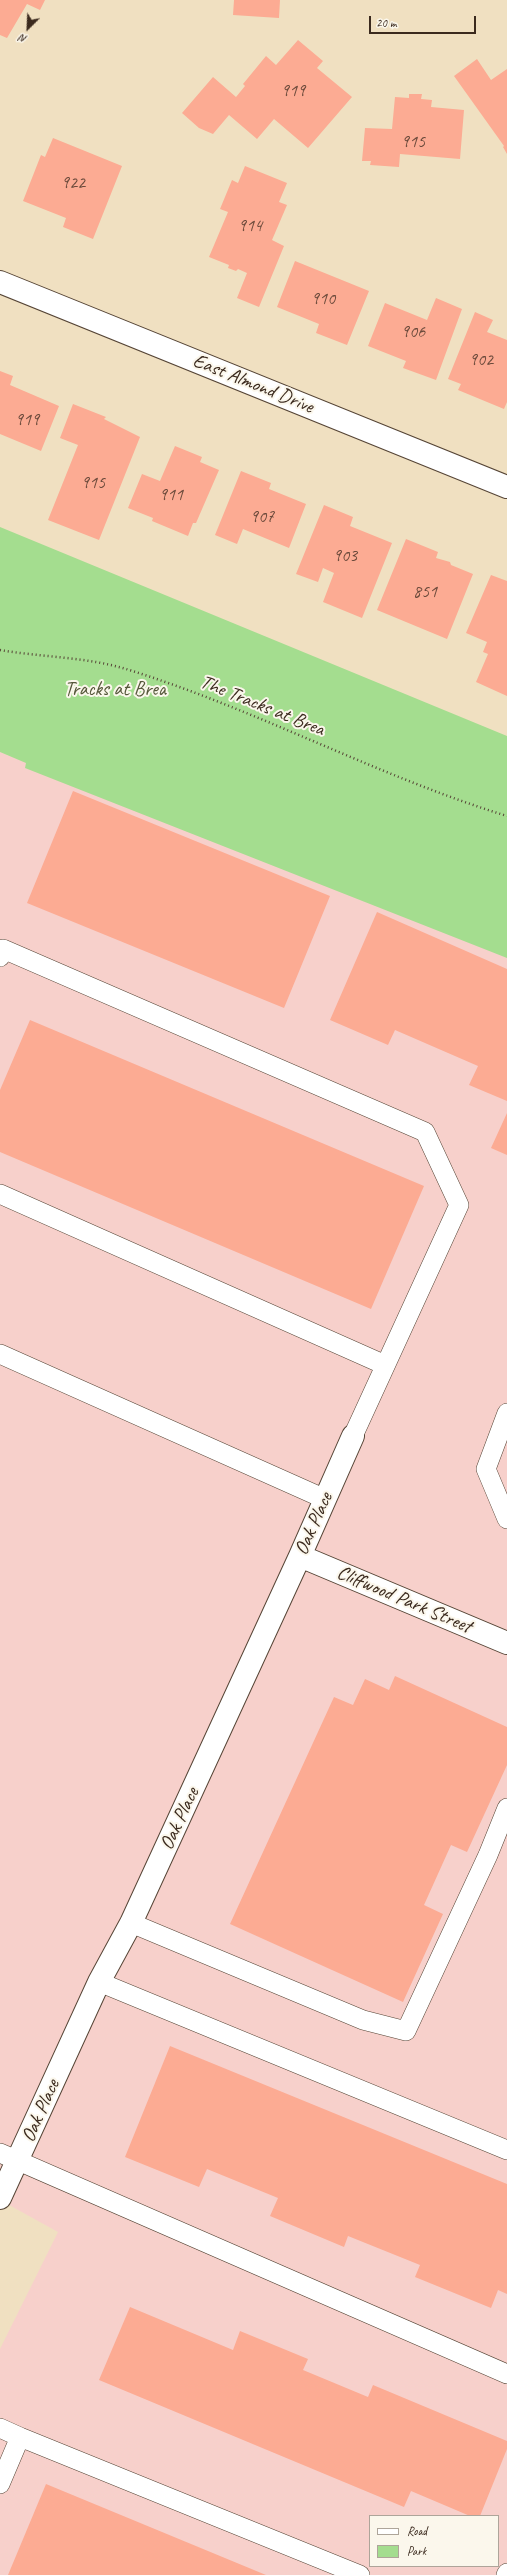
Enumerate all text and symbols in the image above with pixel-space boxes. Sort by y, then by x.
north arrow [8,8,48,48]
scale bar [371,8,478,34]
text: 20 m [376,15,396,31]
text: N [17,31,29,47]
house number: 919 [281,80,305,102]
house number: 915 [401,131,425,153]
house number: 922 [61,172,85,194]
house number: 914 [238,215,262,237]
house number: 910 [311,288,335,310]
house number: 906 [401,321,425,343]
street label: East Almond Drive [189,349,317,419]
house number: 902 [469,349,493,371]
house number: 919 [15,409,39,431]
house number: 915 [81,472,105,494]
house number: 911 [159,484,183,506]
house number: 907 [250,506,274,528]
house number: 903 [333,545,357,567]
house number: 851 [413,581,437,603]
street label: The Tracks at Brea [196,670,328,742]
park label: Tracks at Brea [64,678,166,702]
street label: Oak Place [290,1489,338,1559]
street label: Cliffwood Park Street [333,1561,475,1639]
street label: Oak Place [155,1784,205,1854]
street label: Oak Place [17,2076,65,2146]
legend [369,2515,499,2567]
text: Road [407,2523,427,2539]
text: Park [407,2543,426,2559]

